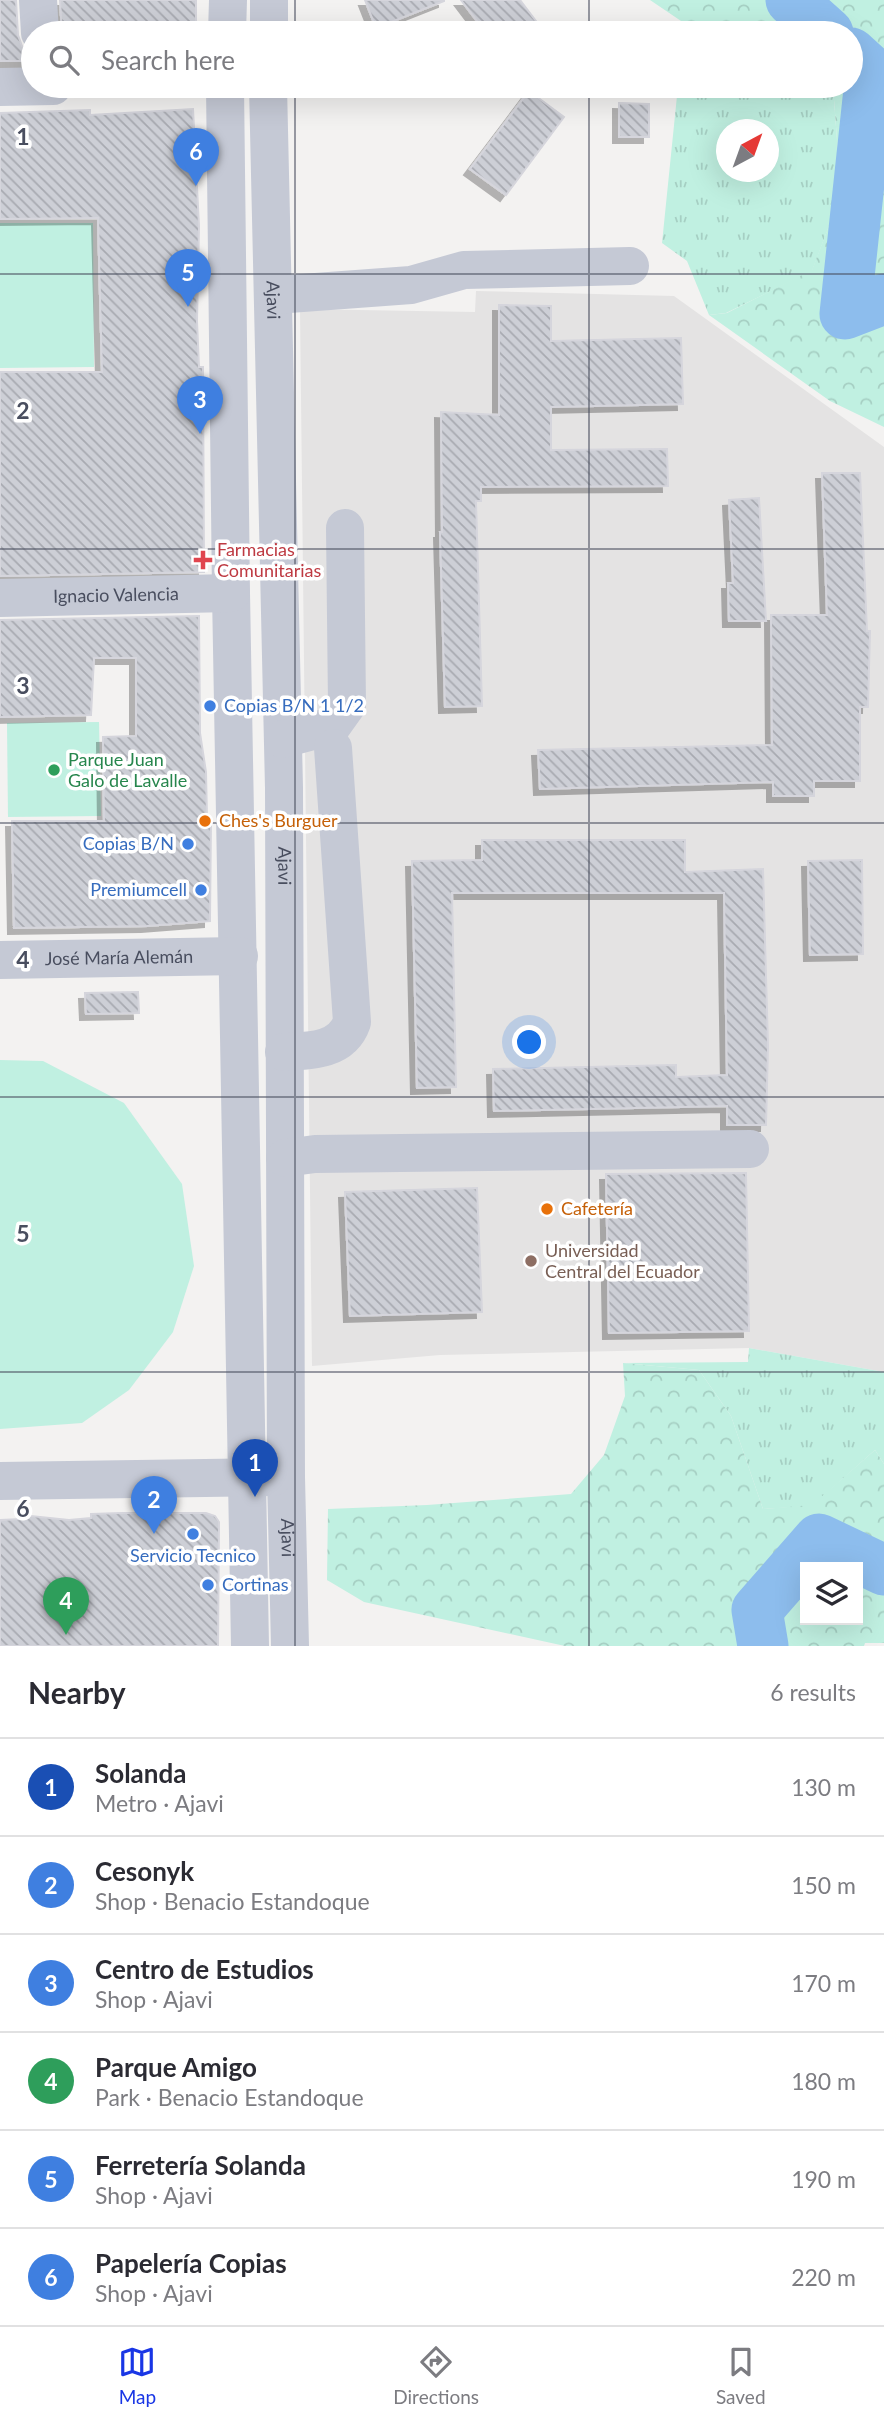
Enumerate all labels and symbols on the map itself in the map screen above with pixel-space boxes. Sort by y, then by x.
north arrow [716,119,779,182]
text: 1 [16,122,30,150]
pin: 6 [173,128,219,186]
pin: 5 [165,249,211,307]
street label: Ajavi [262,280,285,320]
pin: 3 [177,376,223,434]
text: 2 [16,396,30,424]
place label: Farmacias Comunitarias [217,538,321,581]
marker: Farmacias Comunitarias [195,552,211,568]
street label: Ignacio Valencia [53,582,179,607]
text: 3 [16,671,30,699]
place label: Copias B/N 1 1/2 [224,694,364,716]
marker: Copias B/N 1 1/2 [202,698,218,714]
place label: Parque Juan Galo de Lavalle [68,748,187,791]
marker: Parque Juan Galo de Lavalle [46,762,62,778]
place label: Ches's Burguer [219,809,338,831]
marker: Ches's Burguer [197,813,213,829]
place label: Copias B/N [83,832,174,854]
marker: Copias B/N [180,836,196,852]
street label: Ajavi [274,846,296,885]
place label: Premiumcell [90,878,187,900]
marker: Premiumcell [193,882,209,898]
text: 4 [16,945,30,973]
street label: José María Alemán [45,945,193,969]
your location [512,1025,546,1059]
place label: Cafetería [561,1197,633,1219]
marker: Cafetería [539,1201,555,1217]
text: 5 [16,1219,30,1247]
place label: Universidad Central del Ecuador [545,1239,700,1282]
marker: Universidad Central del Ecuador [523,1253,539,1269]
pin: 1 [232,1439,278,1497]
pin: 2 [131,1476,177,1534]
text: 6 [16,1494,30,1522]
street label: Ajavi [277,1518,300,1557]
marker: Servicio Tecnico [185,1526,201,1542]
place label: Servicio Tecnico [130,1544,256,1566]
place label: Cortinas [222,1573,289,1595]
pin: 4 [43,1577,89,1635]
marker: Cortinas [200,1577,216,1593]

